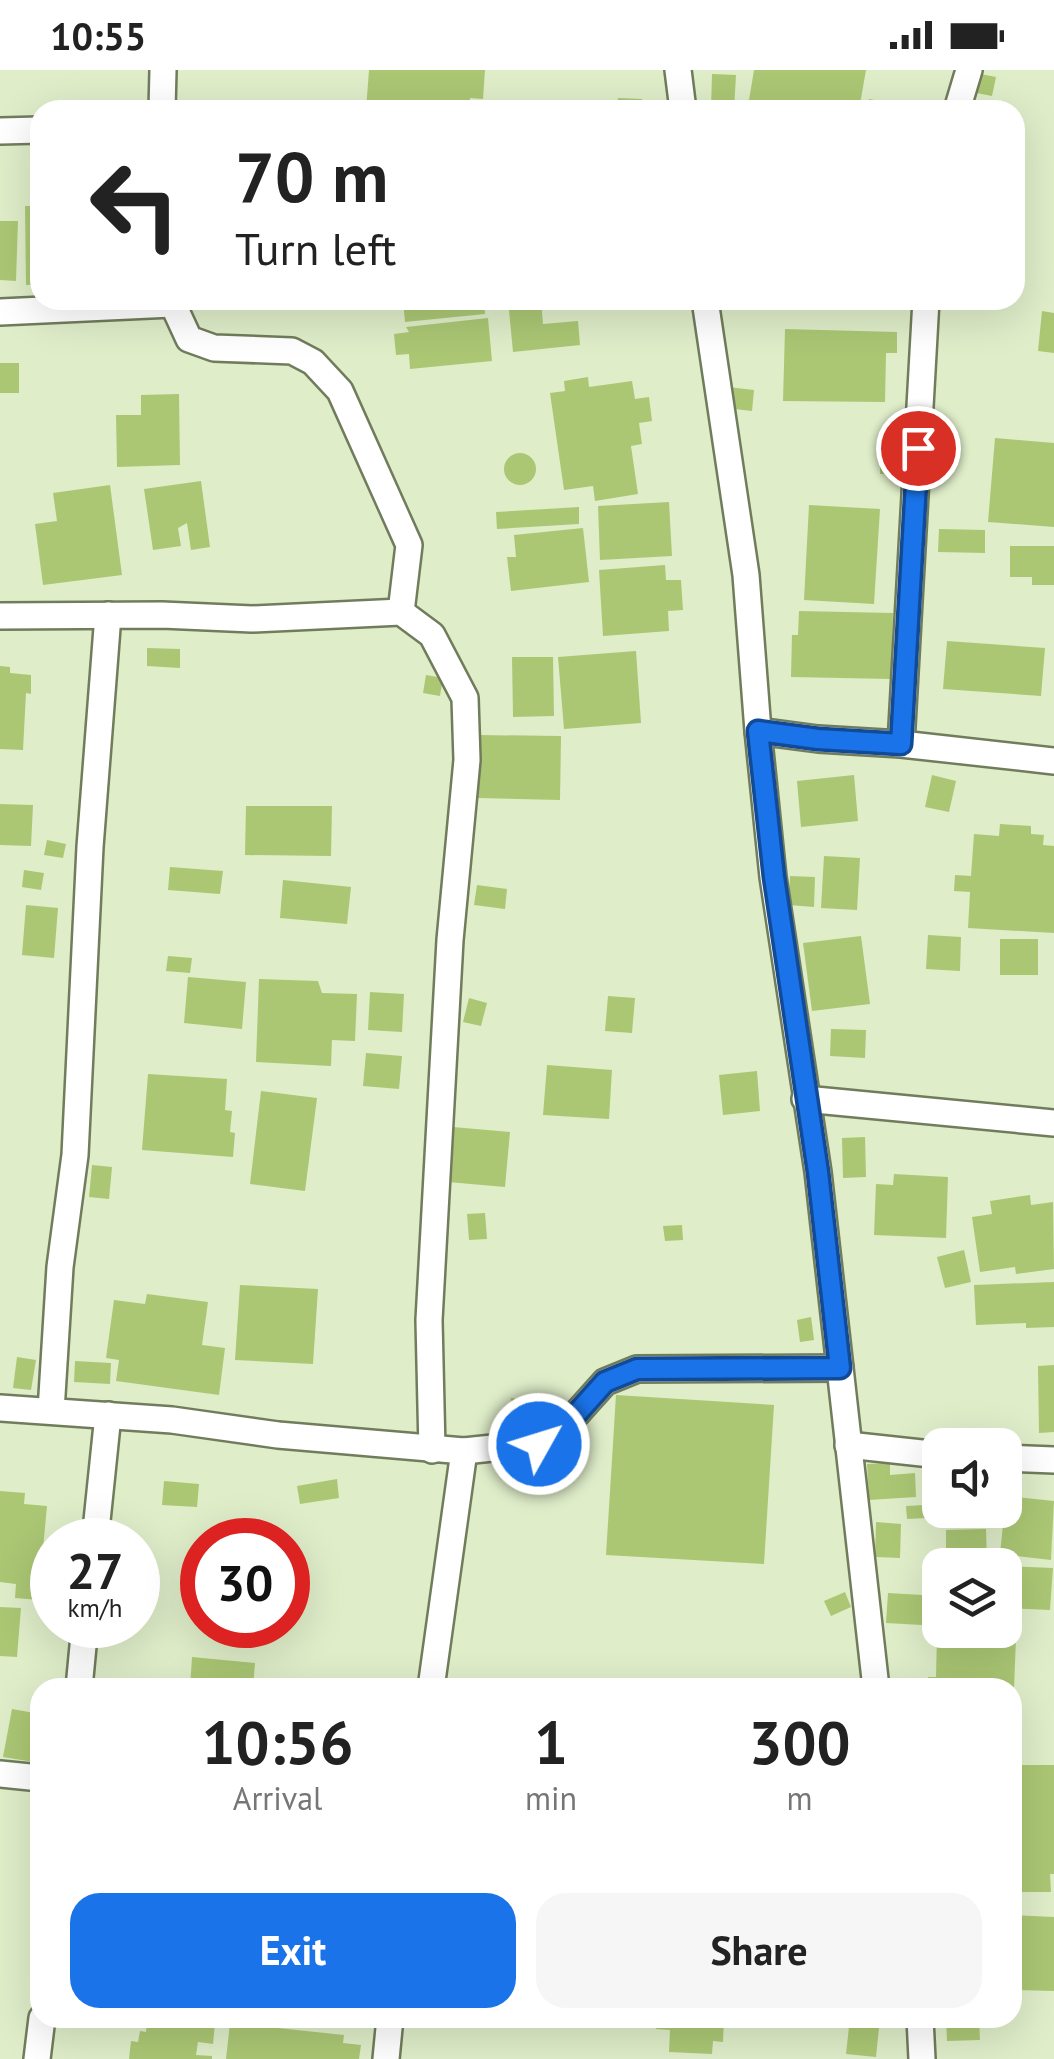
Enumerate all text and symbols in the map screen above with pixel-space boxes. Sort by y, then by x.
text: 10:55 [50,11,146,60]
text: 70 m [235,131,388,221]
icon: left [70,140,200,270]
text: Turn left [235,219,396,277]
pin [876,406,961,491]
icon: arrive [891,421,946,476]
position arrow [487,1392,591,1496]
map controls [922,1428,1022,1648]
button: sound [922,1428,1022,1528]
speed limit sign: 30 [180,1518,310,1648]
text: 27 [67,1538,123,1603]
button: layers [922,1548,1022,1648]
text: km/h [68,1592,122,1624]
text: 10:56 [201,1703,354,1781]
text: 1 [534,1703,568,1781]
text: 300 [749,1703,851,1781]
text: Arrival [233,1777,322,1819]
text: min [525,1777,577,1819]
text: m [787,1777,813,1819]
button: Exit [70,1893,516,2008]
button: Share [536,1893,982,2008]

